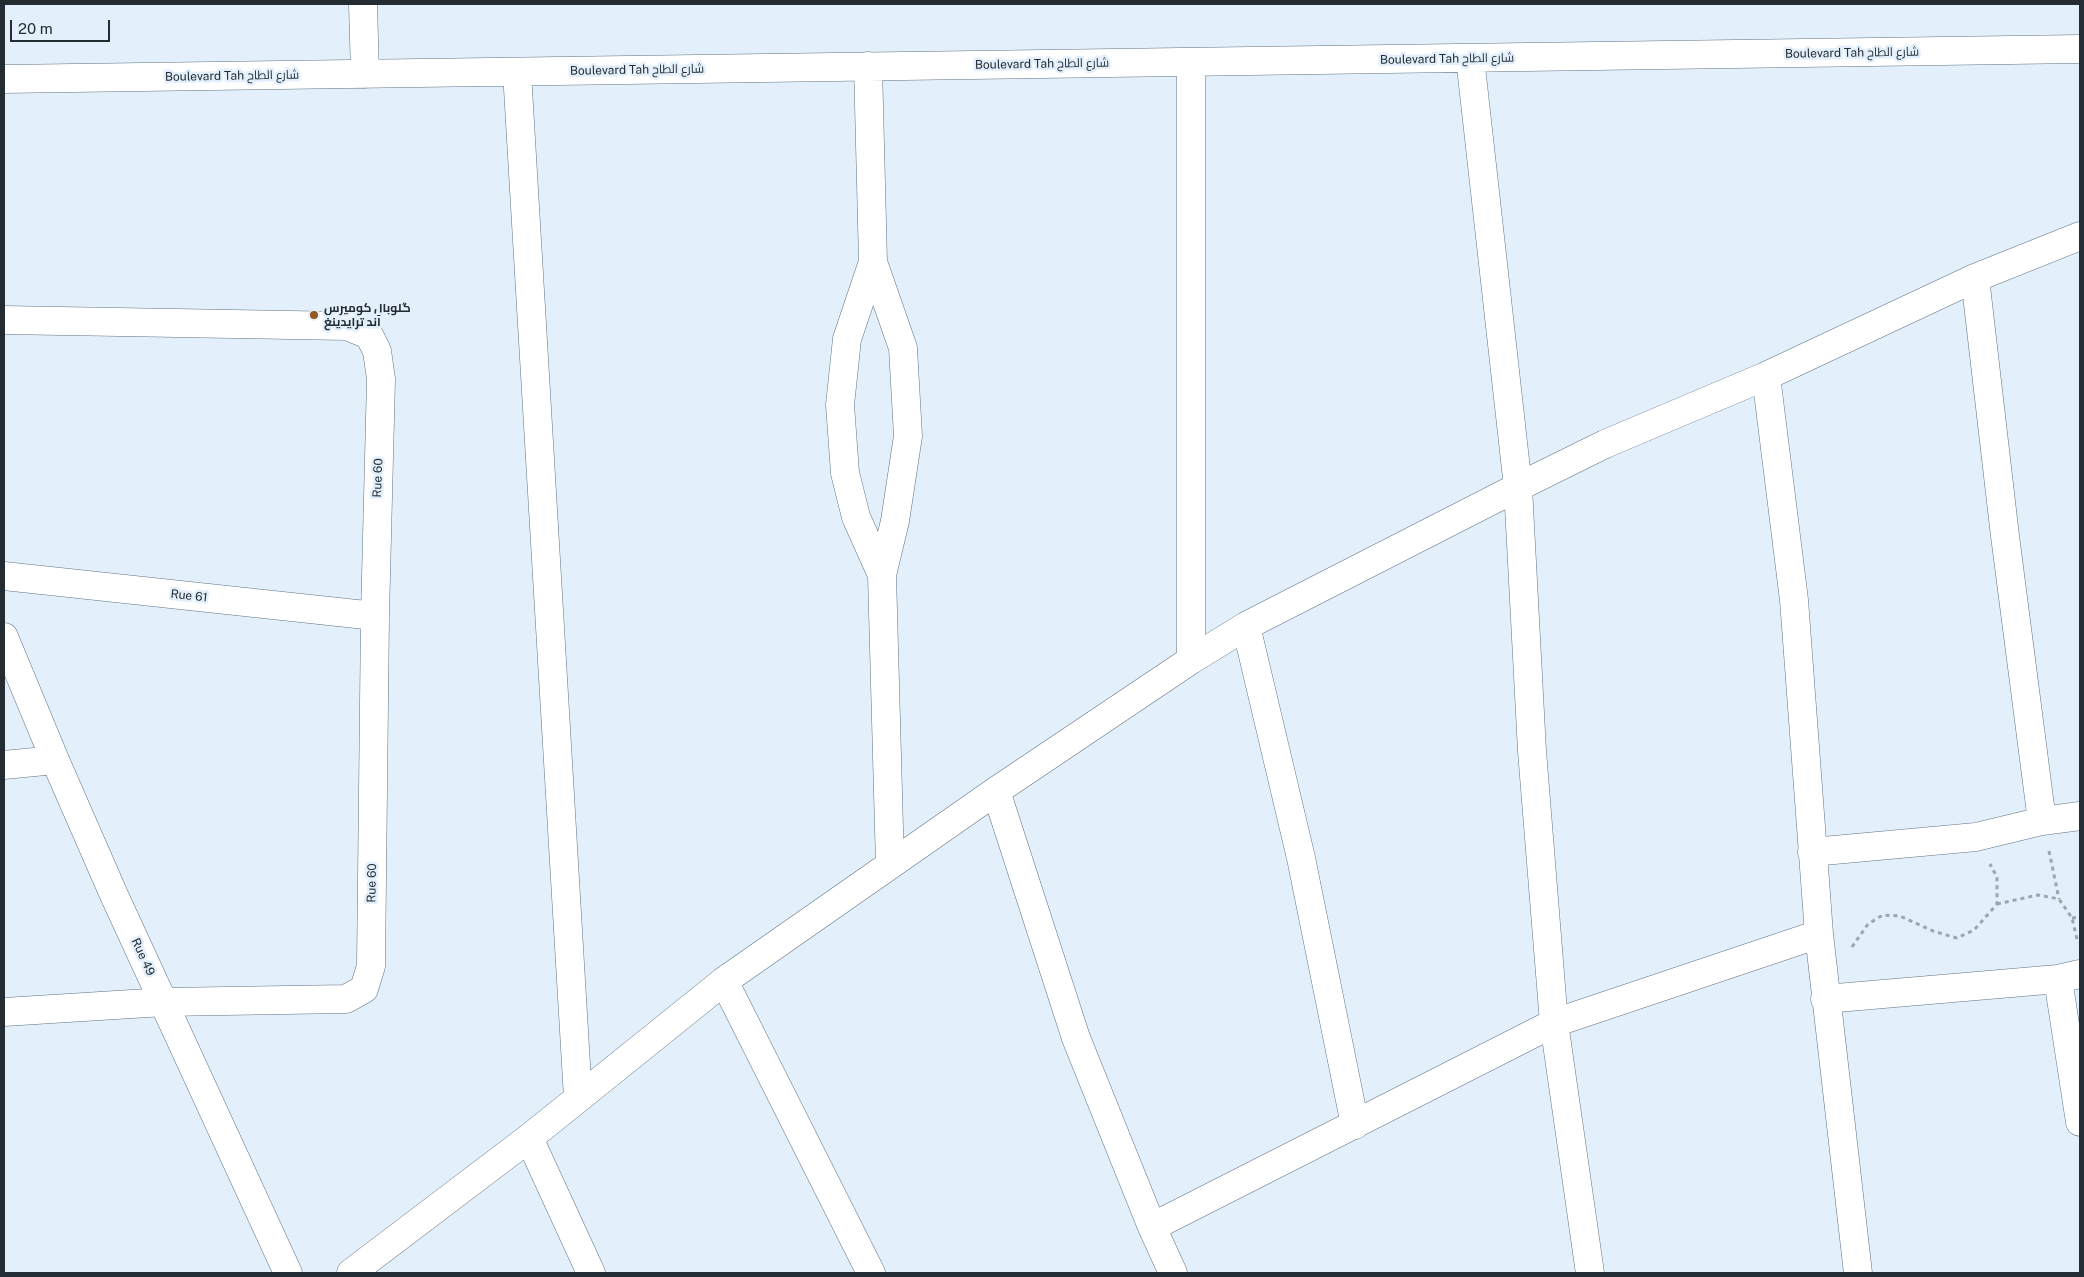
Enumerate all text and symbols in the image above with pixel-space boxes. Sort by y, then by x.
scale bar [12,10,112,42]
text: 20 m [18,20,53,37]
street label: Boulevard Tah شارع الطاح [1785,45,1919,61]
street label: Boulevard Tah شارع الطاح [1380,51,1514,67]
street label: Boulevard Tah شارع الطاح [975,56,1109,72]
street label: Boulevard Tah شارع الطاح [570,62,704,78]
street label: Boulevard Tah شارع الطاح [165,68,299,84]
place label: گلوبال كوميرس آند ترايدينغ [324,301,411,329]
marker: گلوبال كوميرس آند ترايدينغ [308,309,320,321]
street label: Rue 60 [370,458,386,498]
street label: Rue 61 [170,587,208,605]
street label: Rue 60 [364,863,380,903]
street label: Rue 49 [128,936,158,978]

